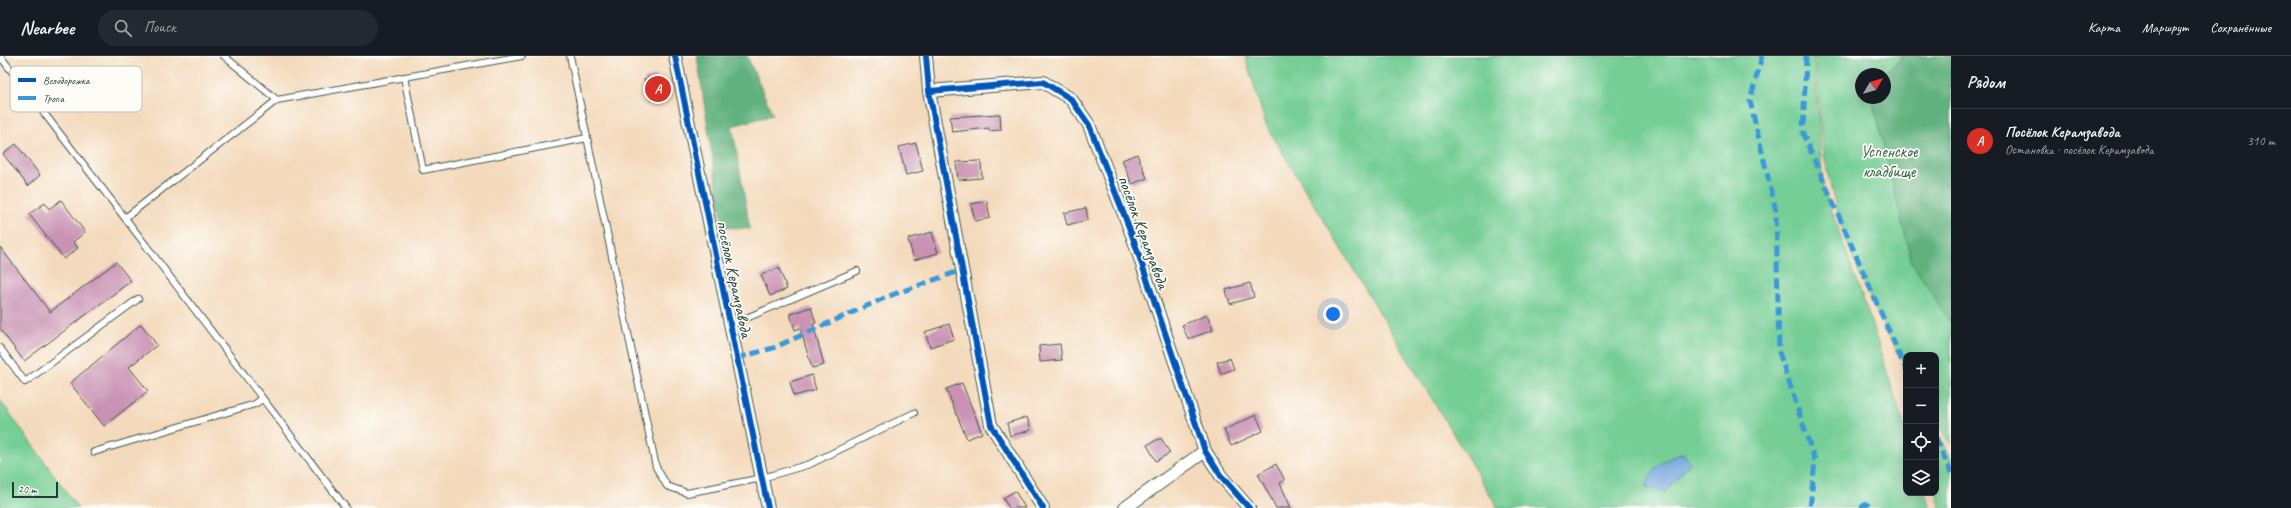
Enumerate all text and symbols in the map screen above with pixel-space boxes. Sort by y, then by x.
search box [98,10,378,46]
text: Nearbee [20,16,74,40]
icon: search [112,17,134,39]
text: Поиск [144,18,176,37]
text: Карта [2088,19,2120,36]
text: Маршрут [2142,19,2188,36]
text: Сохранённые [2210,19,2271,36]
legend [10,66,142,112]
north arrow [1855,68,1891,104]
text: Рядом [1967,72,2005,93]
text: Велодорожка [43,73,90,87]
pin: A [645,74,671,104]
text: Тропа [43,91,64,105]
text: Посёлок Керамзавода [2005,123,2120,142]
text: A [1977,133,1983,149]
text: 310 m [2247,133,2275,149]
park label: Успенское кладбище [1861,141,1919,182]
text: Остановка · посёлок Керамзавода [2005,142,2154,158]
street label: посёлок Керамзавода [1112,172,1175,294]
street label: посёлок Керамзавода [711,219,758,342]
your location [1323,304,1343,324]
map controls [1903,352,1939,496]
button: + [1903,352,1939,388]
button: − [1903,388,1939,424]
button: locate [1903,424,1939,460]
button: layers [1903,460,1939,496]
scale bar [12,480,58,499]
text: 20 m [18,482,37,496]

